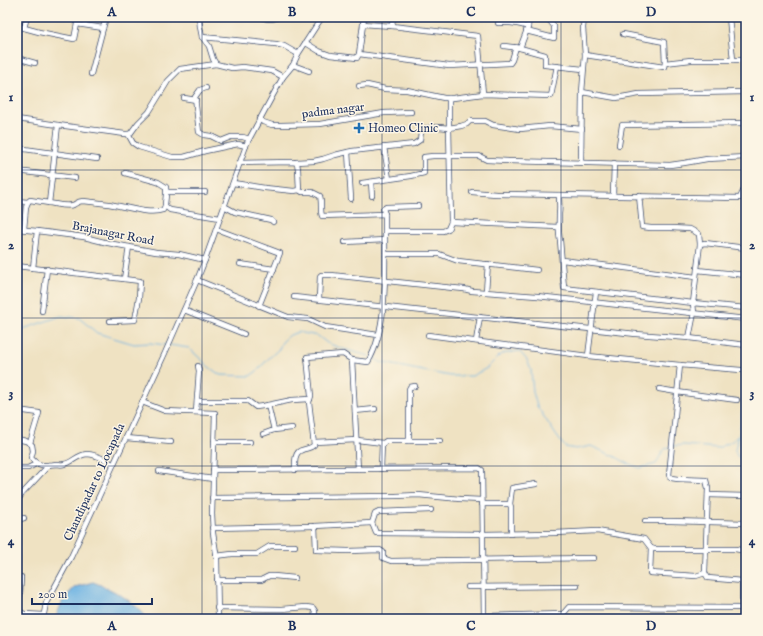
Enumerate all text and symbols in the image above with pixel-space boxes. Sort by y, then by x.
text: A [107,4,118,21]
text: B [288,4,297,21]
text: C [466,4,476,21]
text: D [646,4,657,21]
text: 1 [9,89,14,106]
text: 1 [750,89,755,106]
street label: padma nagar [301,99,366,123]
place label: Homeo Clinic [368,121,438,136]
marker: Homeo Clinic [353,122,365,134]
street label: Brajanagar Road [71,218,156,249]
text: 2 [8,237,14,254]
text: 2 [749,237,755,254]
text: 3 [9,385,14,402]
text: 3 [750,385,755,402]
street label: Chandipadar to Locapada [61,420,130,544]
text: 4 [8,533,15,550]
text: 4 [749,533,756,550]
scale bar [32,580,152,606]
text: 200 m [38,587,67,602]
text: A [107,618,118,635]
text: B [288,618,297,635]
text: C [466,618,476,635]
text: D [646,618,657,635]

